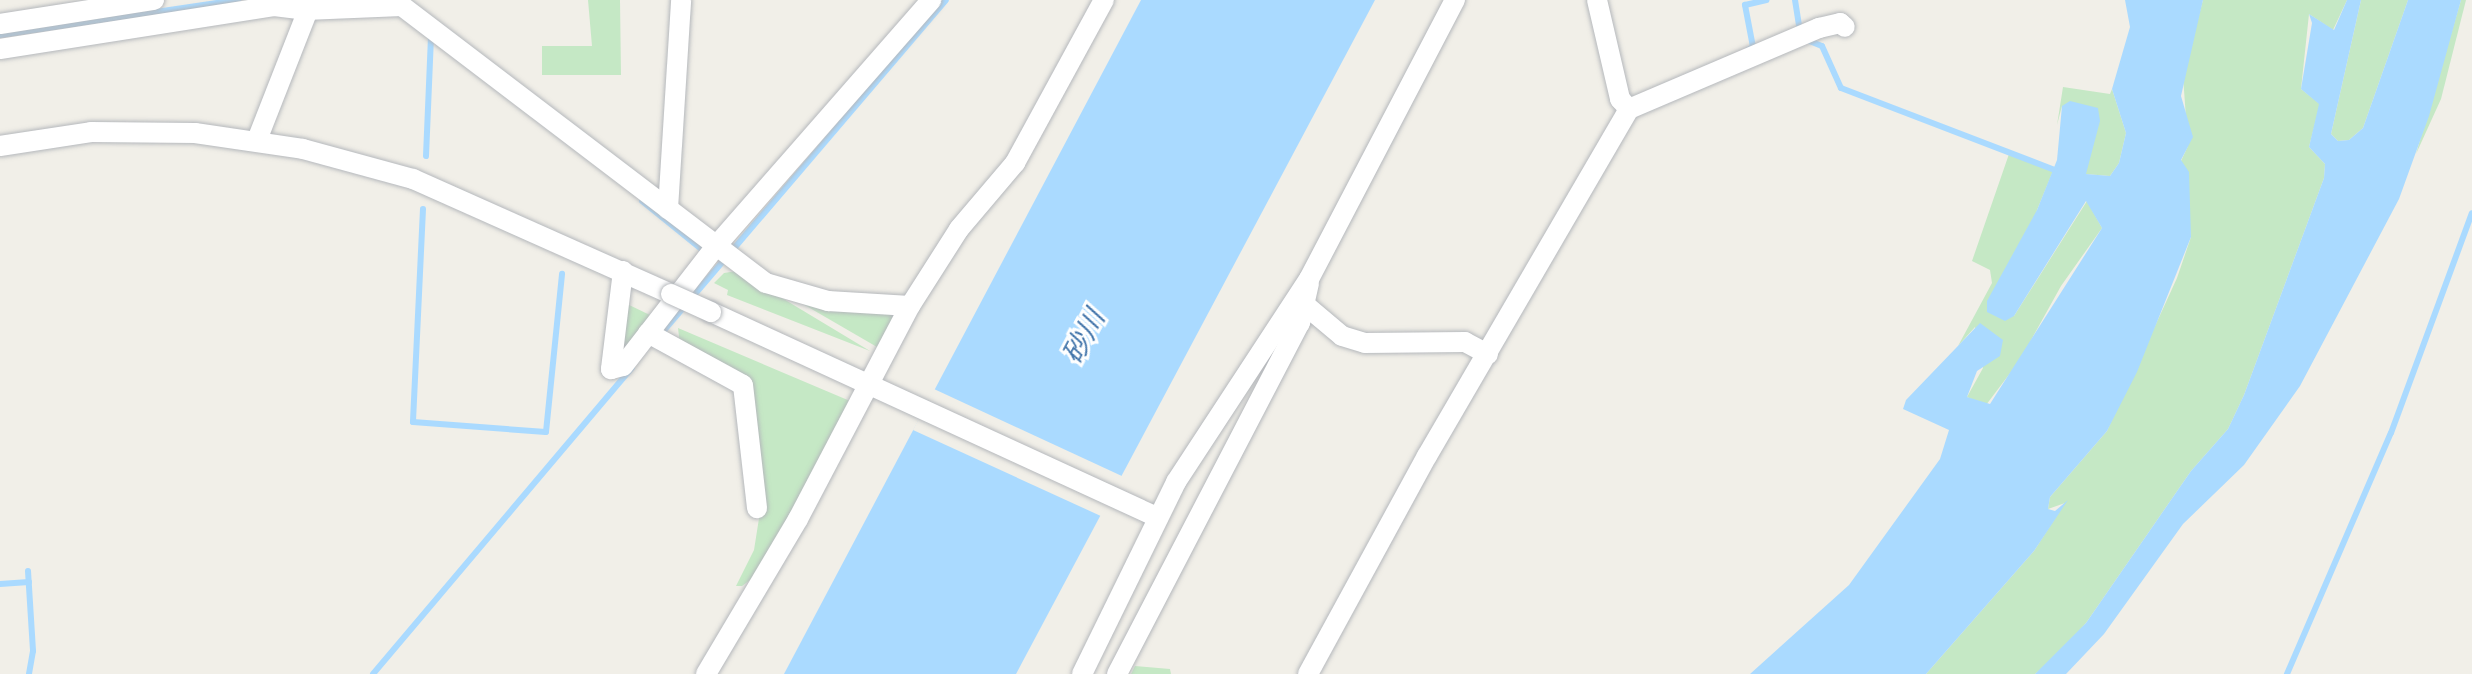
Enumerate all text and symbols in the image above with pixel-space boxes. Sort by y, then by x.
water label: 砂川 [1056,304,1112,370]

